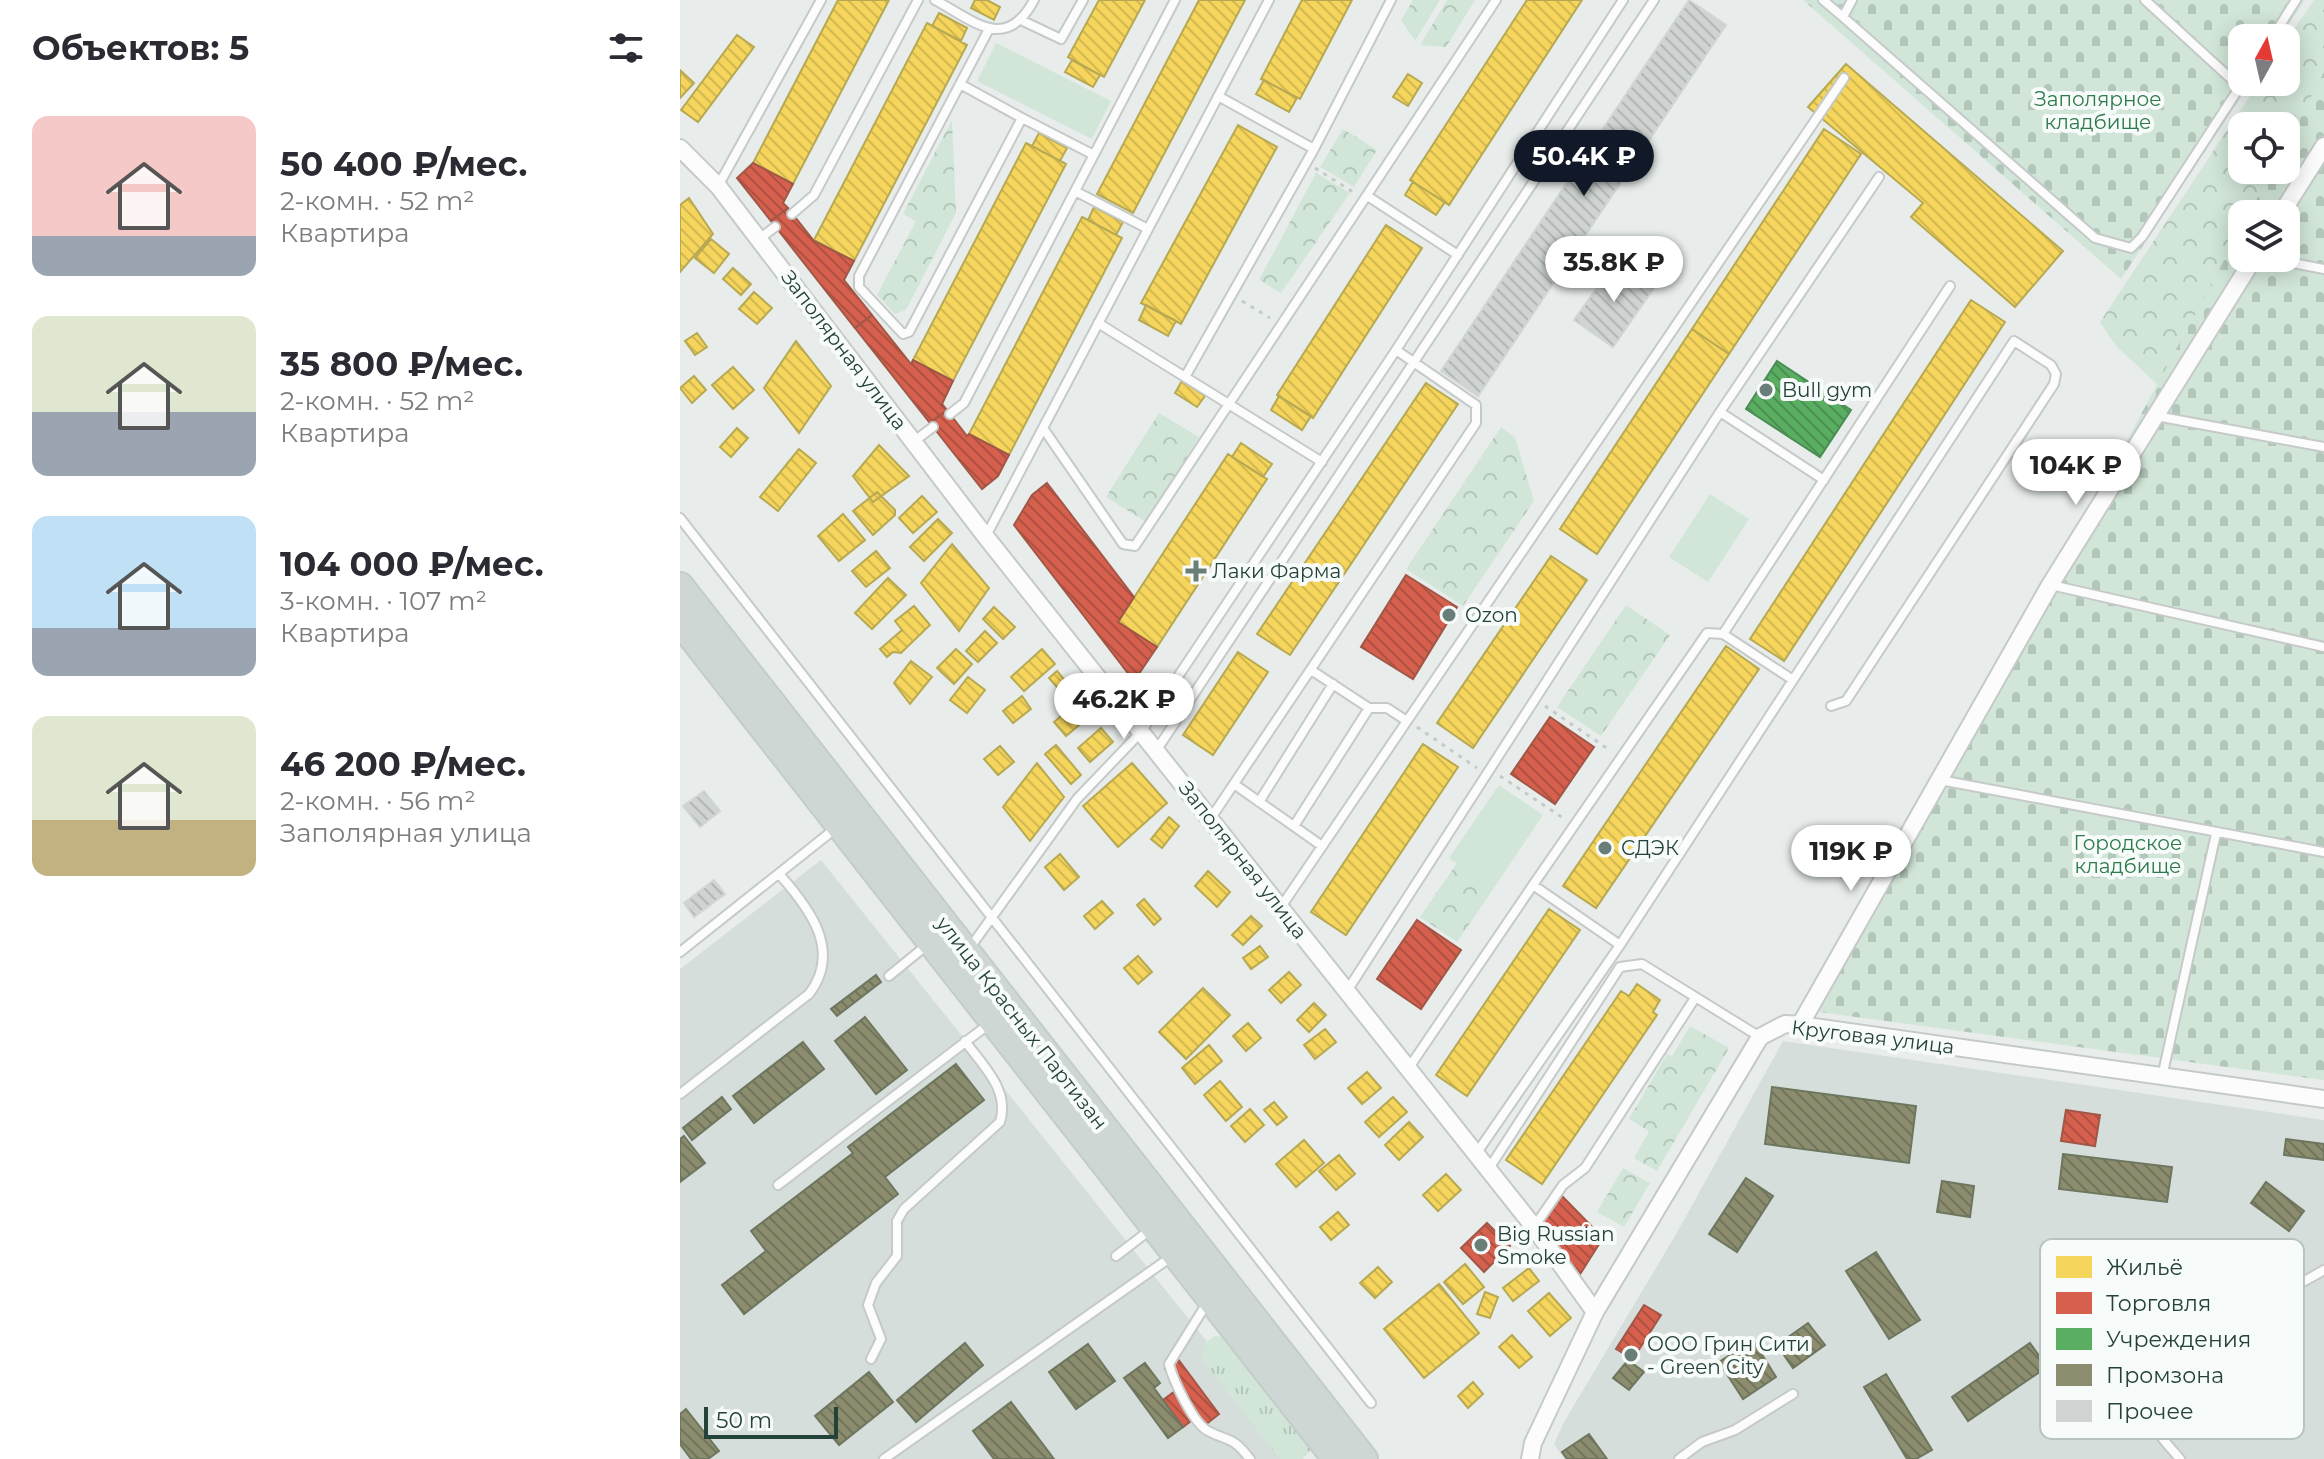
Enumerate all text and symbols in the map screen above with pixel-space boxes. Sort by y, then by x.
north arrow [2228,24,2300,96]
map controls [2228,24,2300,272]
icon: filters [604,26,648,70]
text: Объектов: 5 [32,27,249,69]
park label: Заполярное кладбище [2034,87,2162,134]
button: locate [2228,112,2300,184]
pin: 50.4K ₽ [1510,130,1658,198]
text: 50.4K ₽ [1532,140,1636,172]
text: 50 400 ₽/мес. [280,143,528,185]
icon: home [96,148,192,244]
text: 2-комн. · 52 m² [280,185,474,217]
button: layers [2228,200,2300,272]
text: Квартира [280,217,409,249]
pin: 35.8K ₽ [1540,236,1688,304]
text: 35.8K ₽ [1563,246,1665,278]
street label: Заполярная улица [776,265,912,435]
text: 35 800 ₽/мес. [280,343,523,385]
icon: home [96,348,192,444]
place label: Bull gym [1782,378,1872,402]
marker: Bull gym [1757,381,1775,399]
text: 2-комн. · 52 m² [280,385,474,417]
text: Квартира [280,417,409,449]
pin: 104K ₽ [2011,439,2141,507]
text: 104K ₽ [2030,449,2122,481]
text: 104 000 ₽/мес. [280,543,544,585]
icon: home [96,548,192,644]
place label: Лаки Фарма [1212,559,1341,583]
marker: Лаки Фарма [1187,562,1205,580]
text: 3-комн. · 107 m² [280,585,487,617]
place label: Ozon [1465,603,1518,627]
marker: Ozon [1440,606,1458,624]
text: Квартира [280,617,409,649]
pin: 46.2K ₽ [1050,673,1198,741]
text: 46.2K ₽ [1072,683,1176,715]
text: 46 200 ₽/мес. [280,743,526,785]
icon: home [96,748,192,844]
street label: Заполярная улица [1174,776,1312,944]
text: 2-комн. · 56 m² [280,785,476,817]
text: Заполярная улица [280,817,532,849]
pin: 119K ₽ [1786,825,1916,893]
park label: Городское кладбище [2074,831,2182,878]
text: 119K ₽ [1809,835,1893,867]
place label: СДЭК [1621,836,1679,860]
marker: СДЭК [1596,839,1614,857]
street label: улица Красных Партизан [931,911,1113,1134]
street label: Круговая улица [1790,1015,1956,1059]
place label: Big Russian Smoke [1497,1222,1615,1269]
marker: Big Russian Smoke [1472,1236,1490,1254]
legend [2040,1239,2304,1439]
text: Жильё [2106,1254,2183,1281]
text: Торговля [2106,1290,2211,1317]
text: Учреждения [2106,1326,2251,1353]
place label: ООО Грин Сити - Green City [1647,1332,1810,1379]
marker: ООО Грин Сити - Green City [1622,1346,1640,1364]
text: Промзона [2106,1362,2224,1389]
text: Прочее [2106,1398,2194,1425]
scale bar [704,1403,838,1439]
text: 50 m [716,1407,772,1434]

